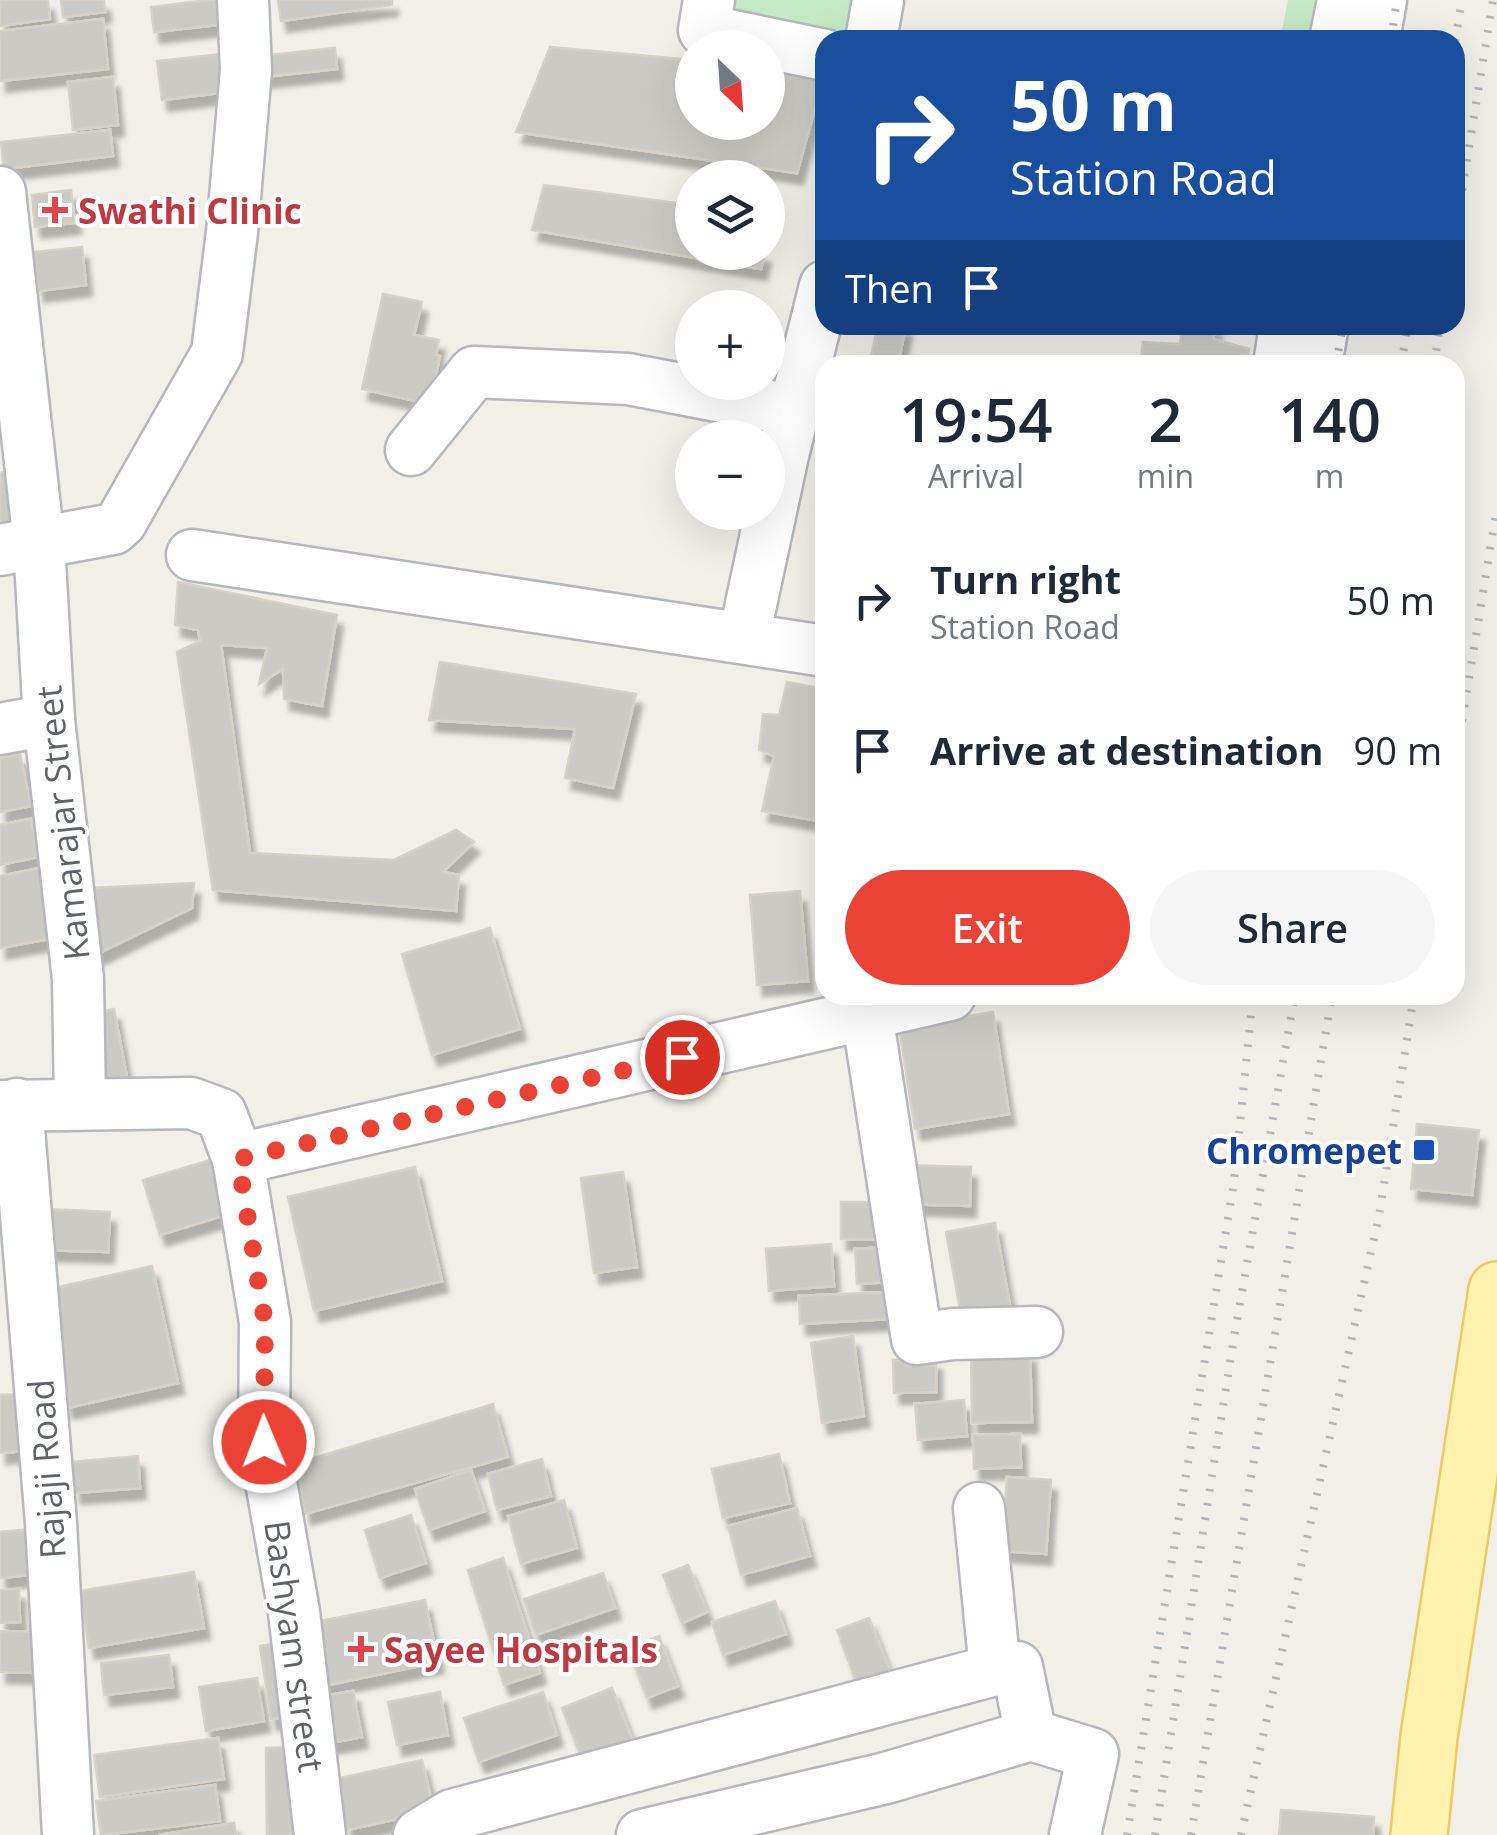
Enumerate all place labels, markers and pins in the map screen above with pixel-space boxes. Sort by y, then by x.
place label: Swathi Clinic [78,187,302,234]
marker: Swathi Clinic [42,197,68,223]
pin [640,1015,725,1100]
place label: Chromepet [1206,1127,1402,1174]
marker: Chromepet [1411,1137,1437,1163]
place label: Sayee Hospitals [384,1626,658,1673]
marker: Sayee Hospitals [348,1636,374,1662]

